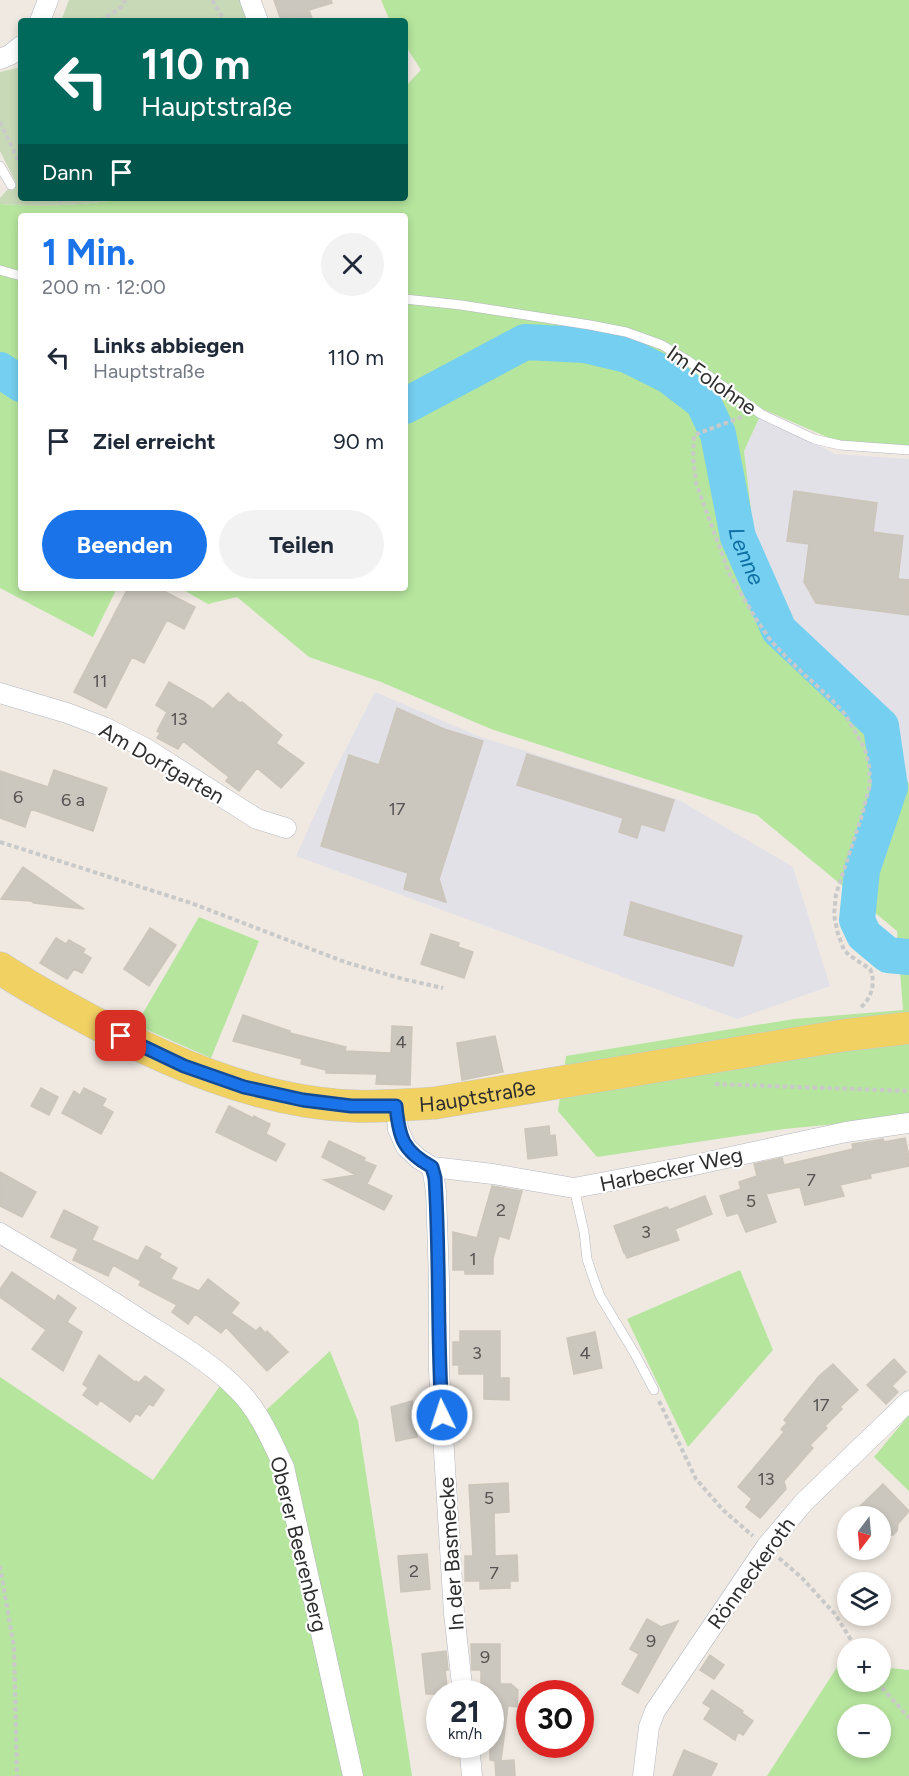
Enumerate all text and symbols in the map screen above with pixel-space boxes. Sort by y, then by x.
text: 110 m [141,39,250,90]
icon: left [42,42,120,120]
text: Hauptstraße [141,90,292,123]
icon: arrive [105,156,138,189]
text: Dann [42,159,93,186]
text: 1 Min. [42,231,135,274]
button: close [321,233,384,296]
text: 200 m · 12:00 [42,275,166,299]
text: Links abbiegen [93,332,244,359]
street label: Im Folohne [662,340,762,420]
icon: left [42,341,75,374]
text: 110 m [328,344,384,371]
text: Hauptstraße [93,359,205,383]
icon: arrive [42,425,75,458]
text: Ziel erreicht [93,428,216,455]
text: 90 m [333,428,384,455]
button: Beenden [42,510,207,579]
button: Teilen [219,510,384,579]
water label: Lenne [723,525,771,589]
house number: 11 [93,670,107,692]
house number: 13 [170,708,188,730]
street label: Am Dorfgarten [95,717,229,809]
house number: 6 [13,786,23,808]
house number: 6 a [61,789,85,811]
house number: 17 [388,798,406,820]
pin [95,1010,146,1061]
icon: arrive [104,1019,137,1052]
house number: 4 [395,1031,407,1053]
street label: Hauptstraße [418,1074,537,1117]
street label: Harbecker Weg [597,1142,745,1196]
house number: 7 [806,1169,816,1191]
house number: 5 [746,1190,756,1212]
house number: 2 [496,1199,506,1221]
house number: 3 [641,1221,651,1243]
house number: 1 [469,1248,477,1270]
house number: 3 [472,1342,482,1364]
house number: 4 [579,1342,591,1364]
position arrow [410,1383,474,1447]
house number: 17 [812,1394,830,1416]
street label: Oberer Beerenberg [265,1454,333,1634]
house number: 13 [757,1468,775,1490]
street label: In der Basmecke [433,1476,469,1632]
house number: 5 [484,1487,494,1509]
north arrow [837,1506,891,1560]
map controls [837,1506,891,1758]
street label: Rönneckeroth [702,1512,800,1634]
house number: 2 [409,1560,419,1582]
house number: 7 [489,1562,499,1584]
button: layers [837,1572,891,1626]
house number: 9 [646,1630,656,1652]
button: + [837,1638,891,1692]
house number: 9 [480,1646,490,1668]
speed limit sign: 30 [516,1680,594,1758]
text: 21 [450,1693,480,1730]
button: − [837,1704,891,1758]
text: km/h [448,1725,482,1743]

